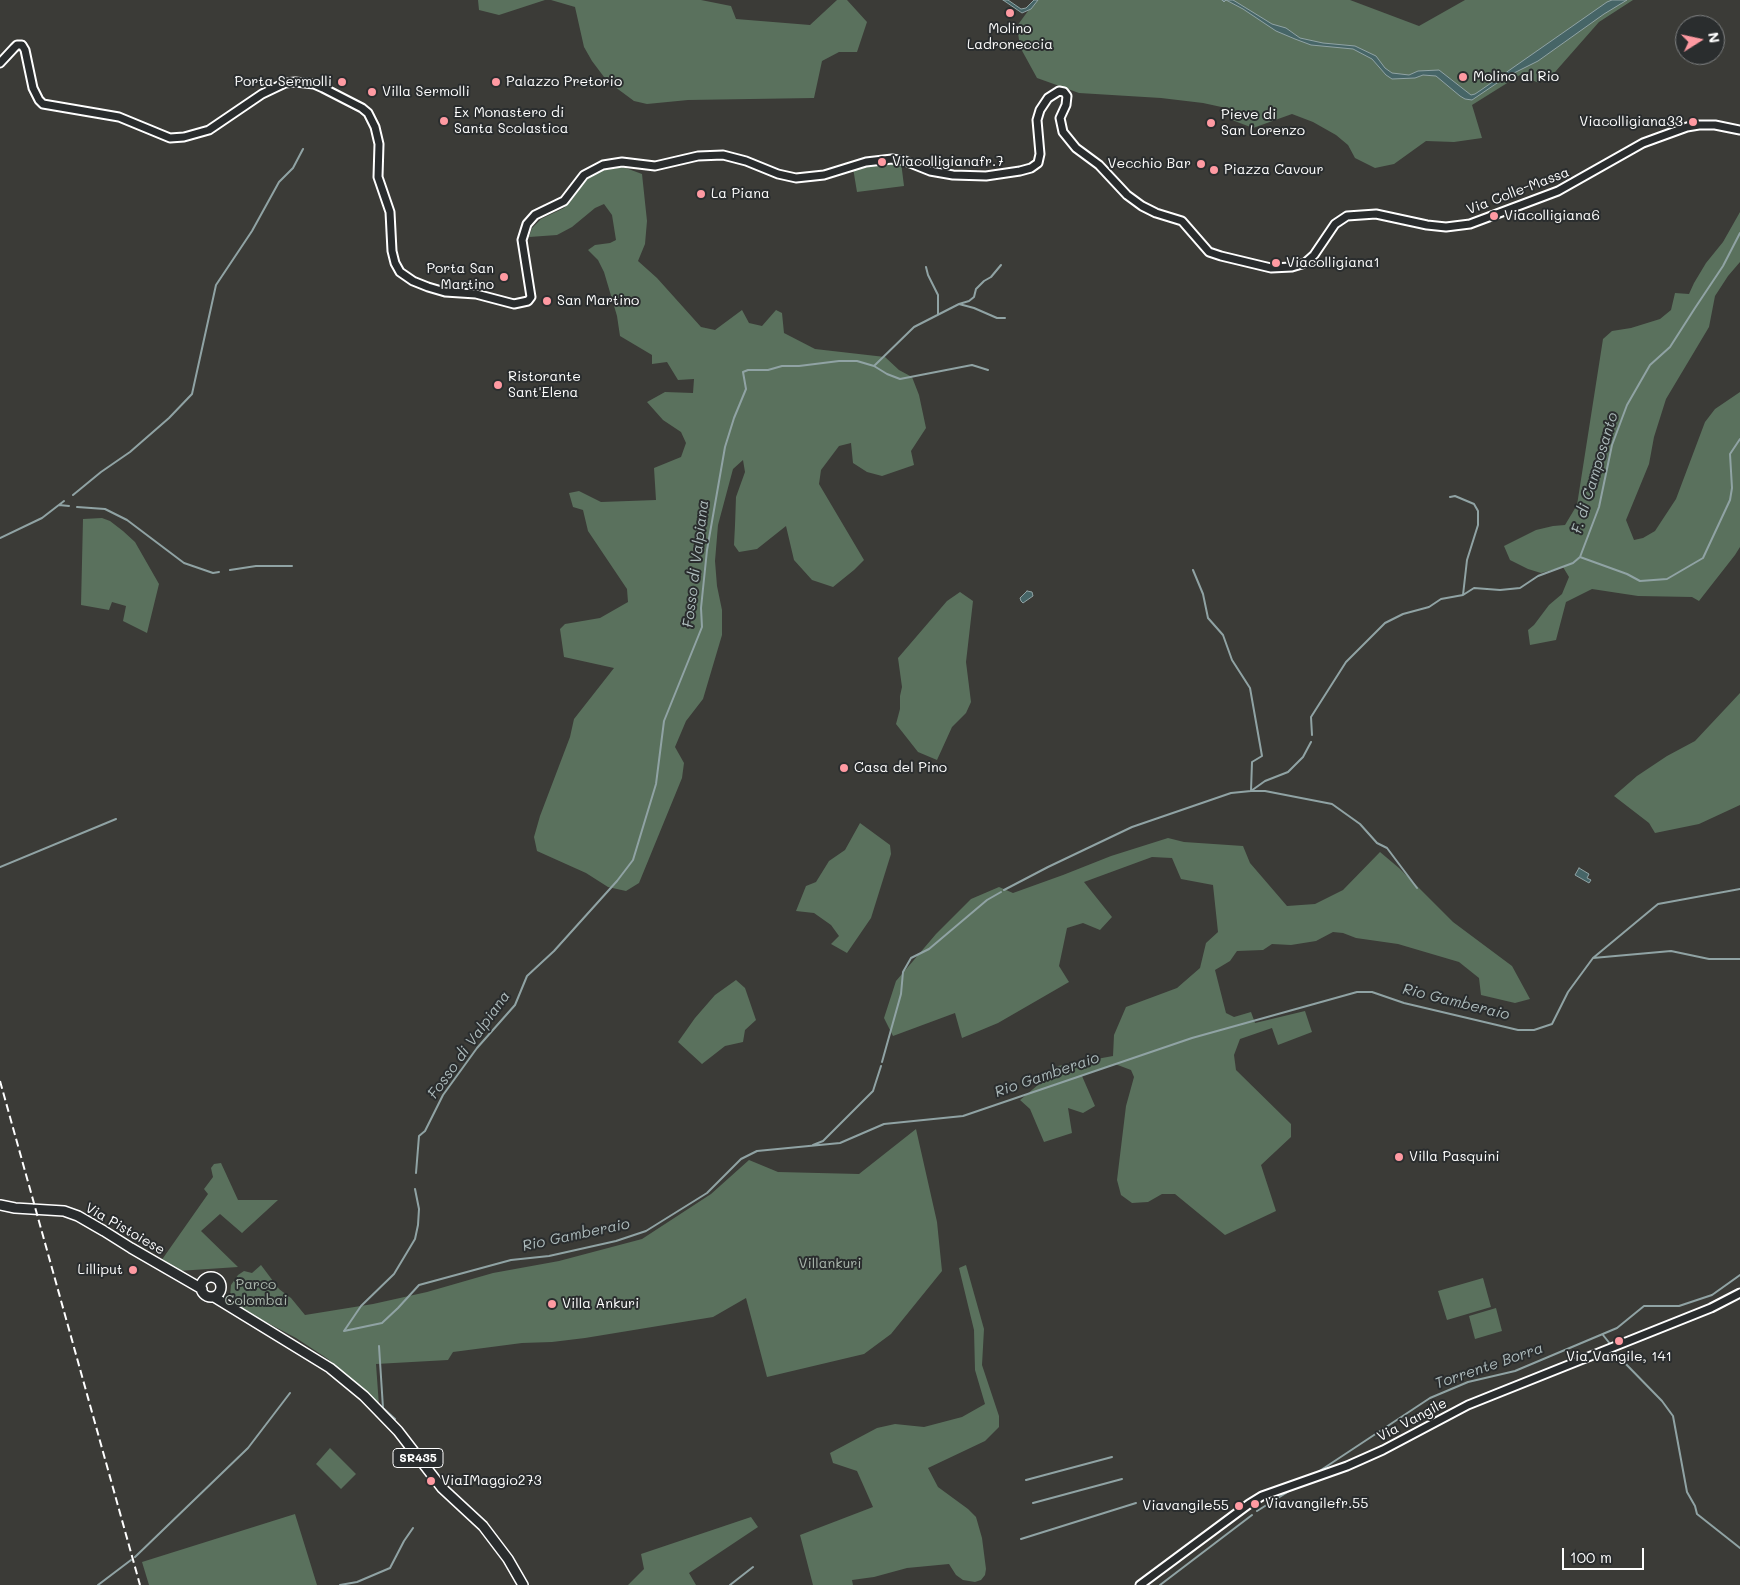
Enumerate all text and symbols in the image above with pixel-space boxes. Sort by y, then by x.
marker: Molino Ladroneccia [1004,7,1016,19]
north arrow [1675,15,1725,65]
place label: Molino Ladroneccia [967,21,1053,54]
text: N [1704,31,1725,44]
place label: Molino al Rio [1473,69,1559,85]
marker: Molino al Rio [1457,71,1469,83]
place label: Porta Sermolli [234,74,332,90]
place label: Palazzo Pretorio [506,74,622,90]
marker: Porta Sermolli [336,76,348,88]
marker: Palazzo Pretorio [490,76,502,88]
place label: Villa Sermolli [382,84,470,100]
marker: Villa Sermolli [366,86,378,98]
place label: Ex Monastero di Santa Scolastica [454,105,569,138]
place label: Pieve di San Lorenzo [1221,107,1305,140]
place label: Viacolligiana33 [1579,114,1683,130]
marker: Ex Monastero di Santa Scolastica [438,115,450,127]
marker: Viacolligiana33 [1687,116,1699,128]
marker: Pieve di San Lorenzo [1205,117,1217,129]
place label: Viacolligianafr.7 [892,154,1004,170]
marker: Viacolligianafr.7 [876,156,888,168]
place label: Vecchio Bar [1107,156,1191,172]
marker: Vecchio Bar [1195,158,1207,170]
place label: Piazza Cavour [1224,162,1323,178]
marker: Piazza Cavour [1208,164,1220,176]
street label: Via Colle-Massa [1464,164,1572,218]
place label: La Piana [711,186,770,202]
marker: La Piana [695,188,707,200]
place label: Viacolligiana6 [1504,208,1600,224]
marker: Viacolligiana6 [1488,210,1500,222]
place label: Viacolligiana1 [1286,255,1380,271]
marker: Viacolligiana1 [1270,257,1282,269]
place label: Porta San Martino [426,261,494,294]
marker: Porta San Martino [498,271,510,283]
place label: San Martino [557,293,639,309]
marker: San Martino [541,295,553,307]
place label: Ristorante Sant'Elena [508,369,581,402]
marker: Ristorante Sant'Elena [492,379,504,391]
water label: F. di Camposanto [1568,410,1622,536]
water label: Fosso di Valpiana [679,499,713,629]
place label: Casa del Pino [854,760,947,776]
marker: Casa del Pino [838,762,850,774]
water label: Rio Gamberaio [1401,980,1511,1024]
water label: Fosso di Valpiana [424,988,514,1102]
water label: Rio Gamberaio [992,1049,1102,1101]
place label: Villa Pasquini [1409,1149,1500,1165]
marker: Villa Pasquini [1393,1151,1405,1163]
street label: Via Pistoiese [82,1199,168,1259]
water label: Rio Gamberaio [521,1215,631,1255]
park label: Villankuri [798,1256,862,1272]
place label: Lilliput [78,1262,123,1278]
marker: Lilliput [127,1264,139,1276]
park label: Parco Colombai [224,1277,288,1310]
place label: Villa Ankuri [562,1296,639,1312]
marker: Villa Ankuri [546,1298,558,1310]
marker: Via Vangile, 141 [1613,1335,1625,1347]
water label: Torrente Borra [1433,1339,1545,1393]
place label: Via Vangile, 141 [1566,1349,1672,1365]
street label: Via Vangile [1374,1395,1450,1445]
road number: SR435 [393,1449,443,1468]
place label: ViaIMaggio273 [441,1473,542,1489]
marker: ViaIMaggio273 [425,1475,437,1487]
place label: Viavangilefr.55 [1265,1496,1368,1512]
place label: Viavangile55 [1142,1498,1229,1514]
marker: Viavangilefr.55 [1249,1498,1261,1510]
marker: Viavangile55 [1233,1500,1245,1512]
scale bar [1565,1538,1648,1570]
text: 100 m [1570,1547,1612,1567]

